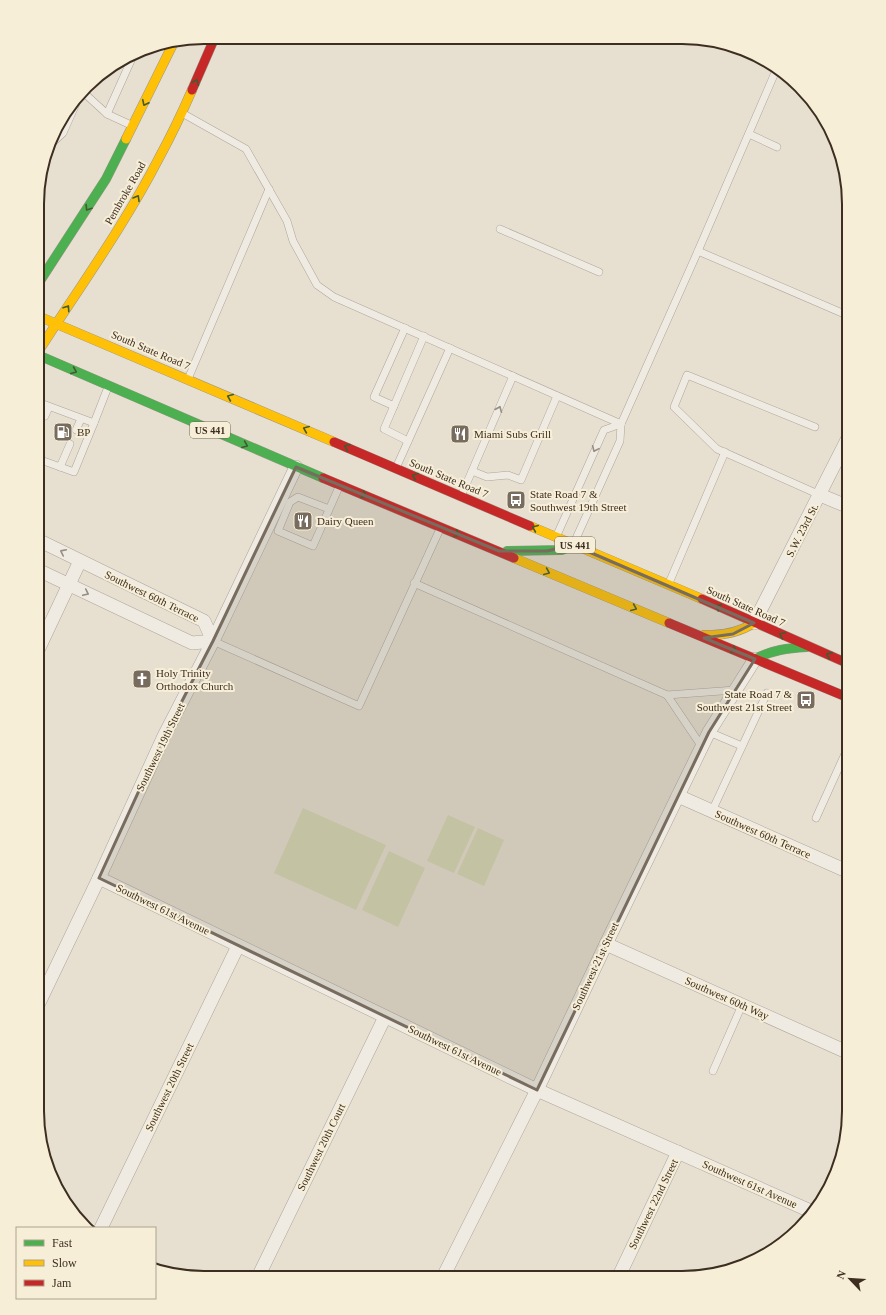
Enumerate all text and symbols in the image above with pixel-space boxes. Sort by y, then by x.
one-way arrow [191,79,199,86]
one-way arrow [142,98,150,106]
street label: Pembroke Road [102,159,148,227]
one-way arrow [132,195,139,202]
one-way arrow [85,204,92,211]
one-way arrow [62,305,70,312]
street label: South State Road 7 [110,328,193,372]
one-way arrow [69,366,77,374]
one-way arrow [226,394,234,402]
one-way arrow [494,406,502,413]
fuel station icon: BP [52,421,74,443]
road number: US 441 [190,422,230,438]
restaurant icon: Miami Subs Grill [449,423,471,445]
place label: BP [77,426,90,438]
one-way arrow [302,426,309,434]
place label: Miami Subs Grill [474,428,551,440]
one-way arrow [241,440,248,448]
one-way arrow [344,444,352,452]
one-way arrow [592,444,600,452]
street label: South State Road 7 [408,456,491,500]
one-way arrow [412,473,419,481]
place label: State Road 7 & Southwest 19th Street [530,488,627,513]
bus stop icon: State Road 7 & Southwest 19th Street [505,489,527,511]
one-way arrow [361,491,368,499]
street label: S.W. 23rd St. [783,501,821,559]
restaurant icon: Dairy Queen [292,510,314,532]
place label: Dairy Queen [317,515,374,527]
one-way arrow [531,525,539,533]
one-way arrow [452,529,460,537]
road number: US 441 [555,537,595,553]
one-way arrow [60,550,67,557]
one-way arrow [543,567,551,575]
street label: Southwest 60th Terrace [103,568,201,624]
street label: South State Road 7 [705,583,788,629]
one-way arrow [82,588,89,596]
one-way arrow [631,604,638,612]
one-way arrow [715,604,723,612]
one-way arrow [778,631,785,639]
one-way arrow [729,645,737,653]
one-way arrow [826,652,834,660]
place label: Holy Trinity Orthodox Church [156,667,234,692]
church icon: Holy Trinity Orthodox Church [131,668,153,690]
place label: State Road 7 & Southwest 21st Street [697,688,792,713]
bus stop icon: State Road 7 & Southwest 21st Street [795,689,817,711]
street label: Southwest 19th Street [133,701,187,793]
street label: Southwest 60th Terrace [713,807,813,861]
street label: Southwest 61st Avenue [114,881,212,937]
street label: Southwest 21st Street [569,920,621,1012]
street label: Southwest 60th Way [683,974,771,1022]
street label: Southwest 61st Avenue [406,1022,504,1078]
street label: Southwest 20th Street [142,1041,196,1133]
street label: Southwest 20th Court [295,1101,347,1193]
street label: Southwest 22nd Street [626,1157,680,1251]
street label: Southwest 61st Avenue [701,1158,799,1210]
legend [16,1227,156,1299]
text: Fast [52,1236,73,1250]
text: Slow [52,1256,77,1270]
north arrow [830,1259,870,1299]
text: N [834,1269,848,1281]
text: Jam [52,1276,72,1290]

